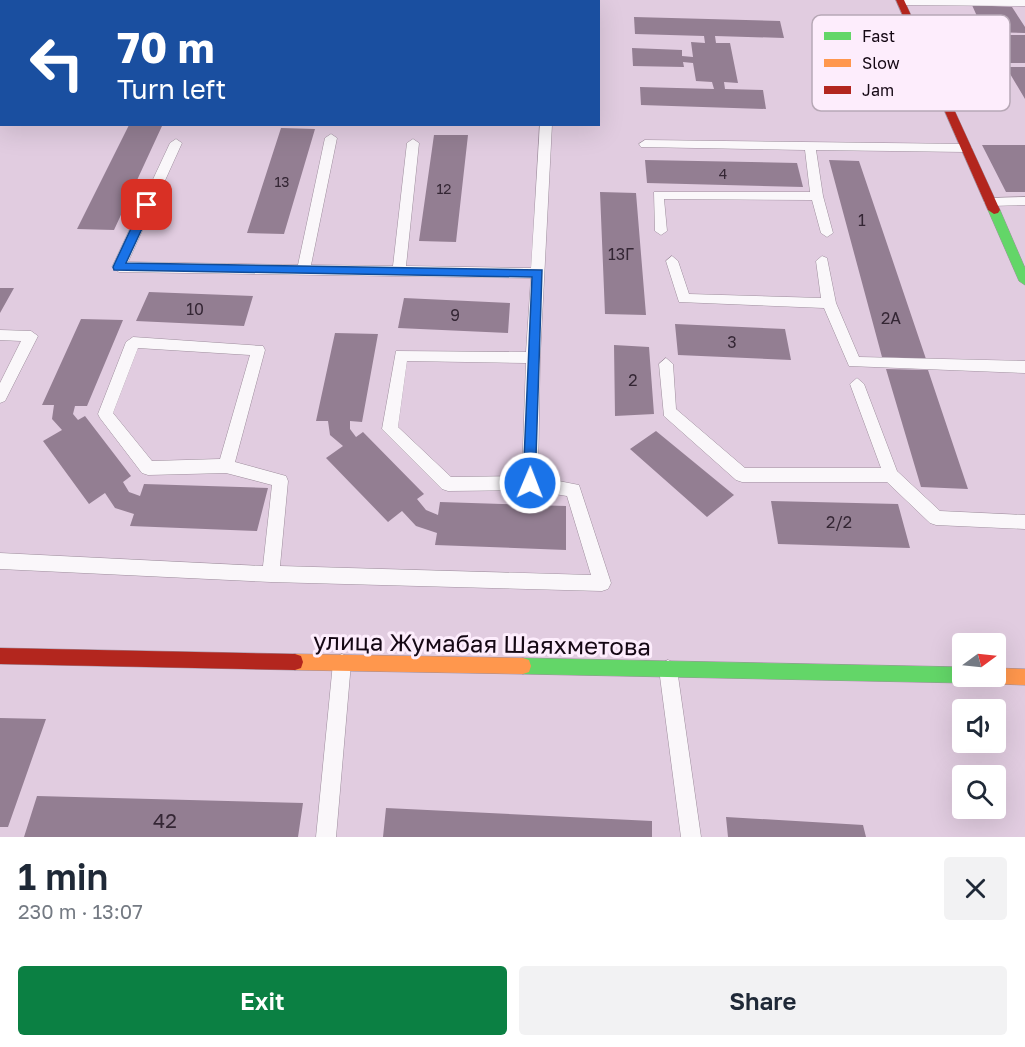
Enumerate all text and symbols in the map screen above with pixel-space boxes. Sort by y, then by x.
legend [812,15,1010,111]
text: 70 m [117,22,214,72]
icon: left [18,24,96,102]
text: Fast [862,26,895,46]
text: Slow [862,53,900,73]
text: Turn left [117,73,226,105]
text: Jam [862,80,894,100]
house number: 4 [719,165,727,182]
house number: 13 [275,173,289,190]
pin [121,179,172,230]
house number: 12 [437,180,451,197]
icon: arrive [130,188,163,221]
house number: 1 [858,210,866,230]
house number: 13Г [608,244,634,264]
house number: 10 [186,299,204,319]
house number: 9 [450,305,460,325]
house number: 2А [881,308,901,328]
house number: 3 [727,332,737,352]
house number: 2 [628,370,638,390]
position arrow [498,451,562,515]
house number: 2/2 [826,512,852,532]
street label: улица Жумабая Шаяхметова [313,626,651,660]
north arrow [952,633,1006,687]
map controls [952,633,1006,819]
button: sound [952,699,1006,753]
button: search [952,765,1006,819]
house number: 42 [153,808,177,832]
text: 1 min [18,855,108,898]
button: close [944,857,1007,920]
text: 230 m · 13:07 [18,899,143,923]
button: Exit [18,966,507,1035]
button: Share [519,966,1007,1035]

